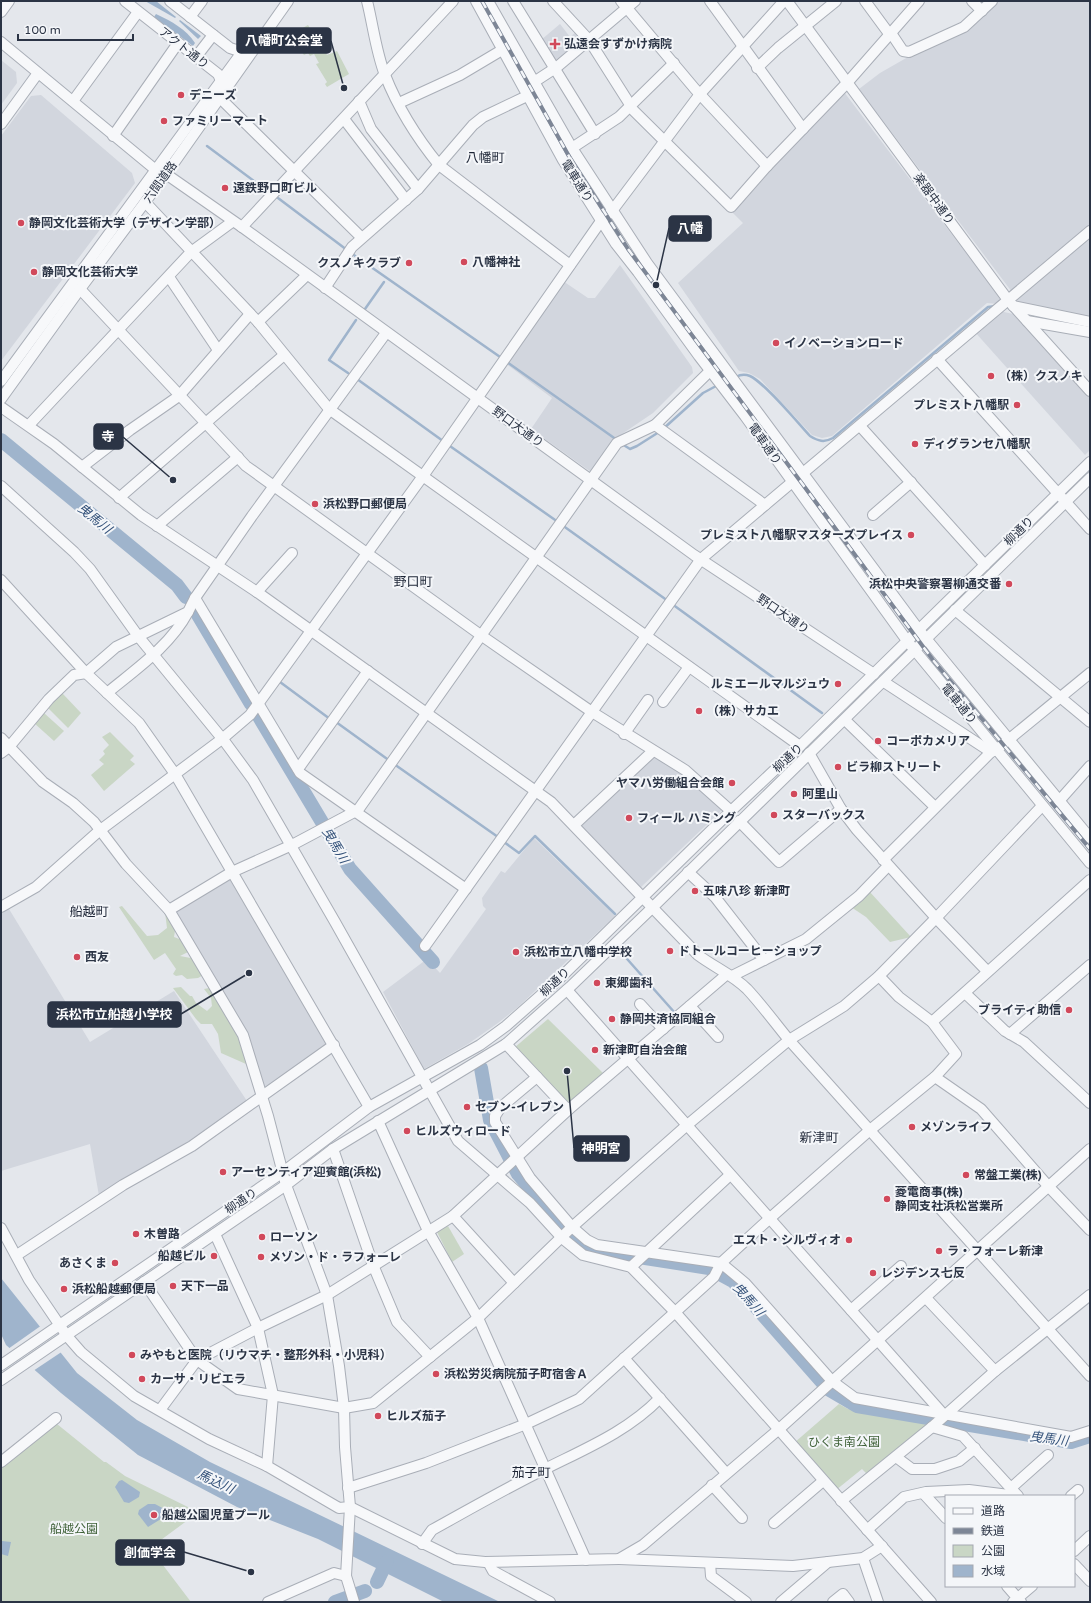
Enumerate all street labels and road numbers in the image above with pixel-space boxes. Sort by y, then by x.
street label: アクト通り [156,24,212,72]
street label: 電車通り [558,157,596,205]
street label: 六間道路 [140,158,180,206]
street label: 楽器中通り [911,171,957,227]
street label: 野口大通り [490,404,546,450]
street label: 電車通り [745,420,785,468]
street label: 柳通り [1001,513,1037,549]
street label: 野口大通り [754,591,812,637]
street label: 電車通り [938,681,980,727]
street label: 柳通り [770,741,806,775]
street label: 柳通り [537,965,573,999]
street label: 柳通り [222,1185,260,1217]

